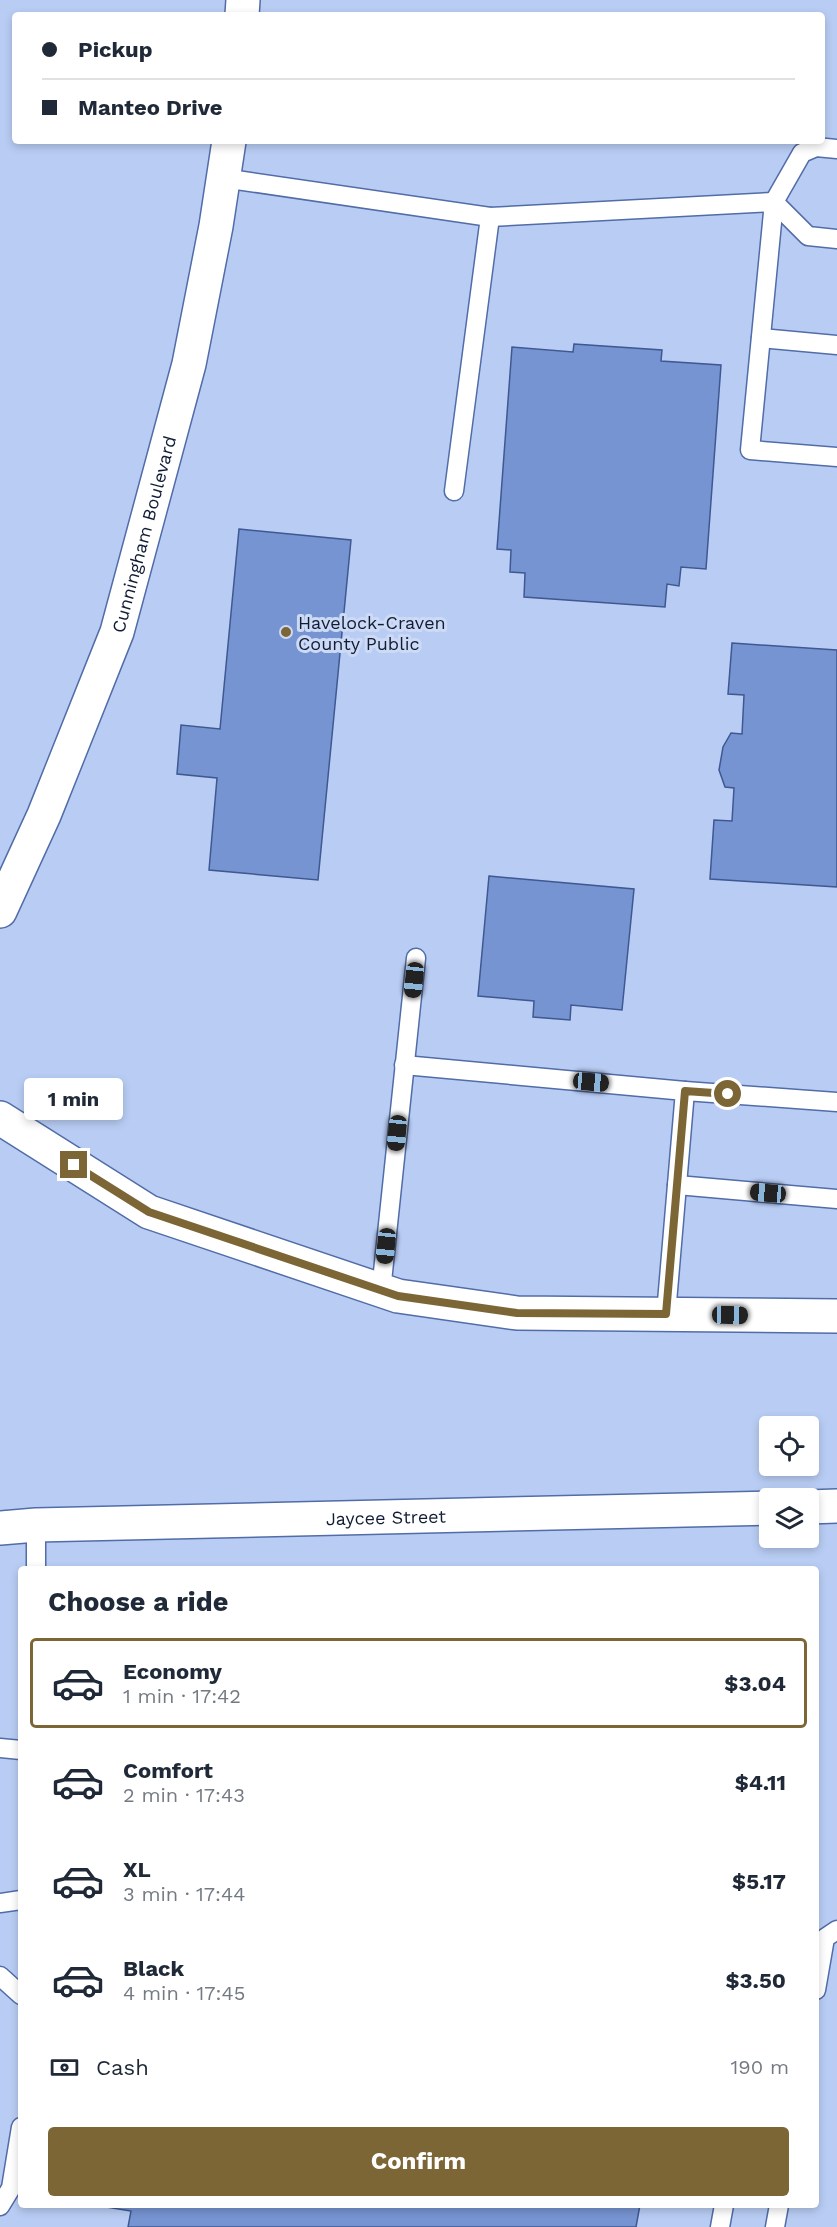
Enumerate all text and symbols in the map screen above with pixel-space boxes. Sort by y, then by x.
text: Pickup [78,37,153,62]
text: Manteo Drive [78,95,223,120]
street label: Cunningham Boulevard [107,433,180,635]
place label: Havelock-Craven County Public [298,612,446,654]
marker: Havelock-Craven County Public [279,625,293,639]
car [403,961,425,999]
car [572,1071,610,1093]
callout: 1 min [25,1078,124,1120]
route start [714,1080,741,1107]
text: 1 min [48,1087,99,1111]
car [386,1114,408,1152]
route end [60,1151,87,1178]
car [749,1182,787,1204]
car [375,1227,397,1265]
car [712,1306,748,1324]
map controls [759,1416,819,1548]
button: locate [759,1416,819,1476]
button: layers [759,1488,819,1548]
street label: Jaycee Street [326,1505,447,1529]
text: Choose a ride [48,1586,228,1618]
icon: car [51,1656,105,1710]
text: Economy [123,1659,222,1684]
text: $3.04 [724,1671,786,1696]
text: 1 min · 17:42 [123,1684,241,1708]
icon: car [51,1755,105,1809]
text: Comfort [123,1758,213,1783]
text: $4.11 [735,1770,786,1795]
text: 2 min · 17:43 [123,1783,245,1807]
icon: car [51,1854,105,1908]
text: XL [123,1857,151,1882]
text: $5.17 [732,1869,786,1894]
text: 3 min · 17:44 [123,1882,245,1906]
icon: car [51,1953,105,2007]
text: Black [123,1956,184,1981]
text: $3.50 [725,1968,786,1993]
text: 4 min · 17:45 [123,1981,245,2005]
icon: cash [48,2051,81,2084]
text: Cash [96,2055,149,2080]
text: 190 m [731,2055,789,2079]
button: Confirm [48,2127,789,2196]

